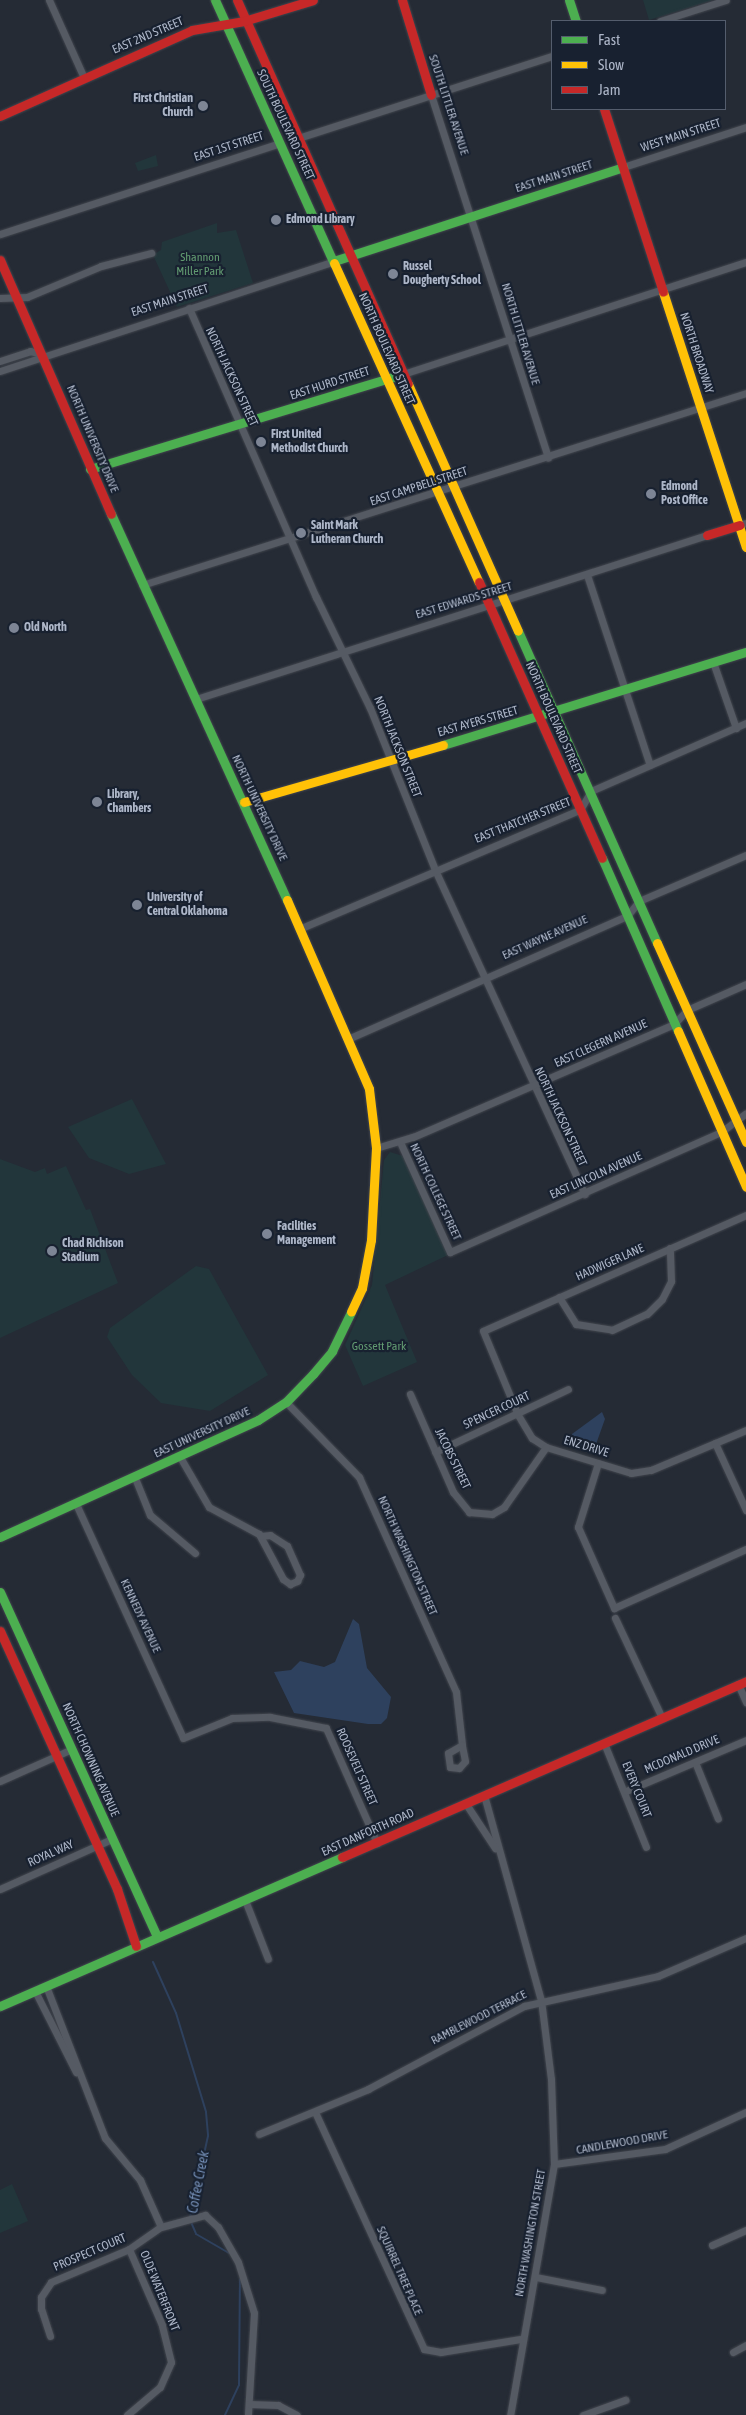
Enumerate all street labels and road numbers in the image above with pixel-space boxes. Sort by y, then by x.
street label: EAST 2ND STREET [110,15,186,57]
street label: SOUTH LITTLER AVENUE [425,53,471,157]
street label: SOUTH BOULEVARD STREET [253,67,317,183]
street label: WEST MAIN STREET [639,116,723,156]
street label: EAST 1ST STREET [192,129,266,165]
street label: EAST MAIN STREET [514,158,594,196]
street label: NORTH LITTLER AVENUE [498,281,542,387]
street label: EAST MAIN STREET [130,282,210,320]
street label: NORTH BOULEVARD STREET [355,291,417,407]
street label: NORTH BROADWAY [676,311,716,395]
street label: NORTH JACKSON STREET [202,325,260,429]
street label: EAST HURD STREET [288,364,372,404]
street label: NORTH UNIVERSITY DRIVE [63,383,121,495]
street label: EAST CAMPBELL STREET [368,464,470,510]
street label: EAST EDWARDS STREET [414,579,514,623]
street label: NORTH BOULEVARD STREET [522,660,584,776]
street label: NORTH JACKSON STREET [370,694,424,800]
street label: EAST AYERS STREET [436,704,520,740]
street label: NORTH UNIVERSITY DRIVE [228,753,290,863]
street label: EAST THATCHER STREET [473,795,573,847]
street label: EAST WAYNE AVENUE [500,913,590,963]
street label: EAST CLEGERN AVENUE [552,1017,650,1071]
street label: NORTH JACKSON STREET [531,1065,589,1169]
street label: NORTH COLLEGE STREET [406,1141,464,1243]
street label: EAST LINCOLN AVENUE [548,1149,644,1203]
street label: HADWIGER LANE [574,1242,646,1284]
street label: SPENCER COURT [461,1389,533,1433]
street label: EAST UNIVERSITY DRIVE [152,1404,252,1462]
street label: JACOBS STREET [431,1426,473,1492]
street label: ENZ DRIVE [562,1433,610,1461]
street label: NORTH WASHINGTON STREET [374,1494,440,1618]
street label: KENNEDY AVENUE [117,1577,163,1655]
street label: NORTH CHOWNING AVENUE [58,1701,122,1819]
street label: ROOSEVELT STREET [332,1726,380,1808]
street label: MCDONALD DRIVE [642,1733,722,1777]
street label: EVERY COURT [618,1760,654,1820]
street label: EAST DANFORTH ROAD [319,1806,417,1860]
street label: ROYAL WAY [26,1838,76,1870]
street label: RAMBLEWOOD TERRACE [429,1988,529,2048]
street label: CANDLEWOOD DRIVE [575,2128,669,2158]
street label: NORTH WASHINGTON STREET [513,2168,549,2298]
street label: SQUIRREL TREE PLACE [373,2224,425,2318]
street label: PROSPECT COURT [51,2231,129,2275]
street label: OLDE WATERFRONT [136,2249,182,2333]

